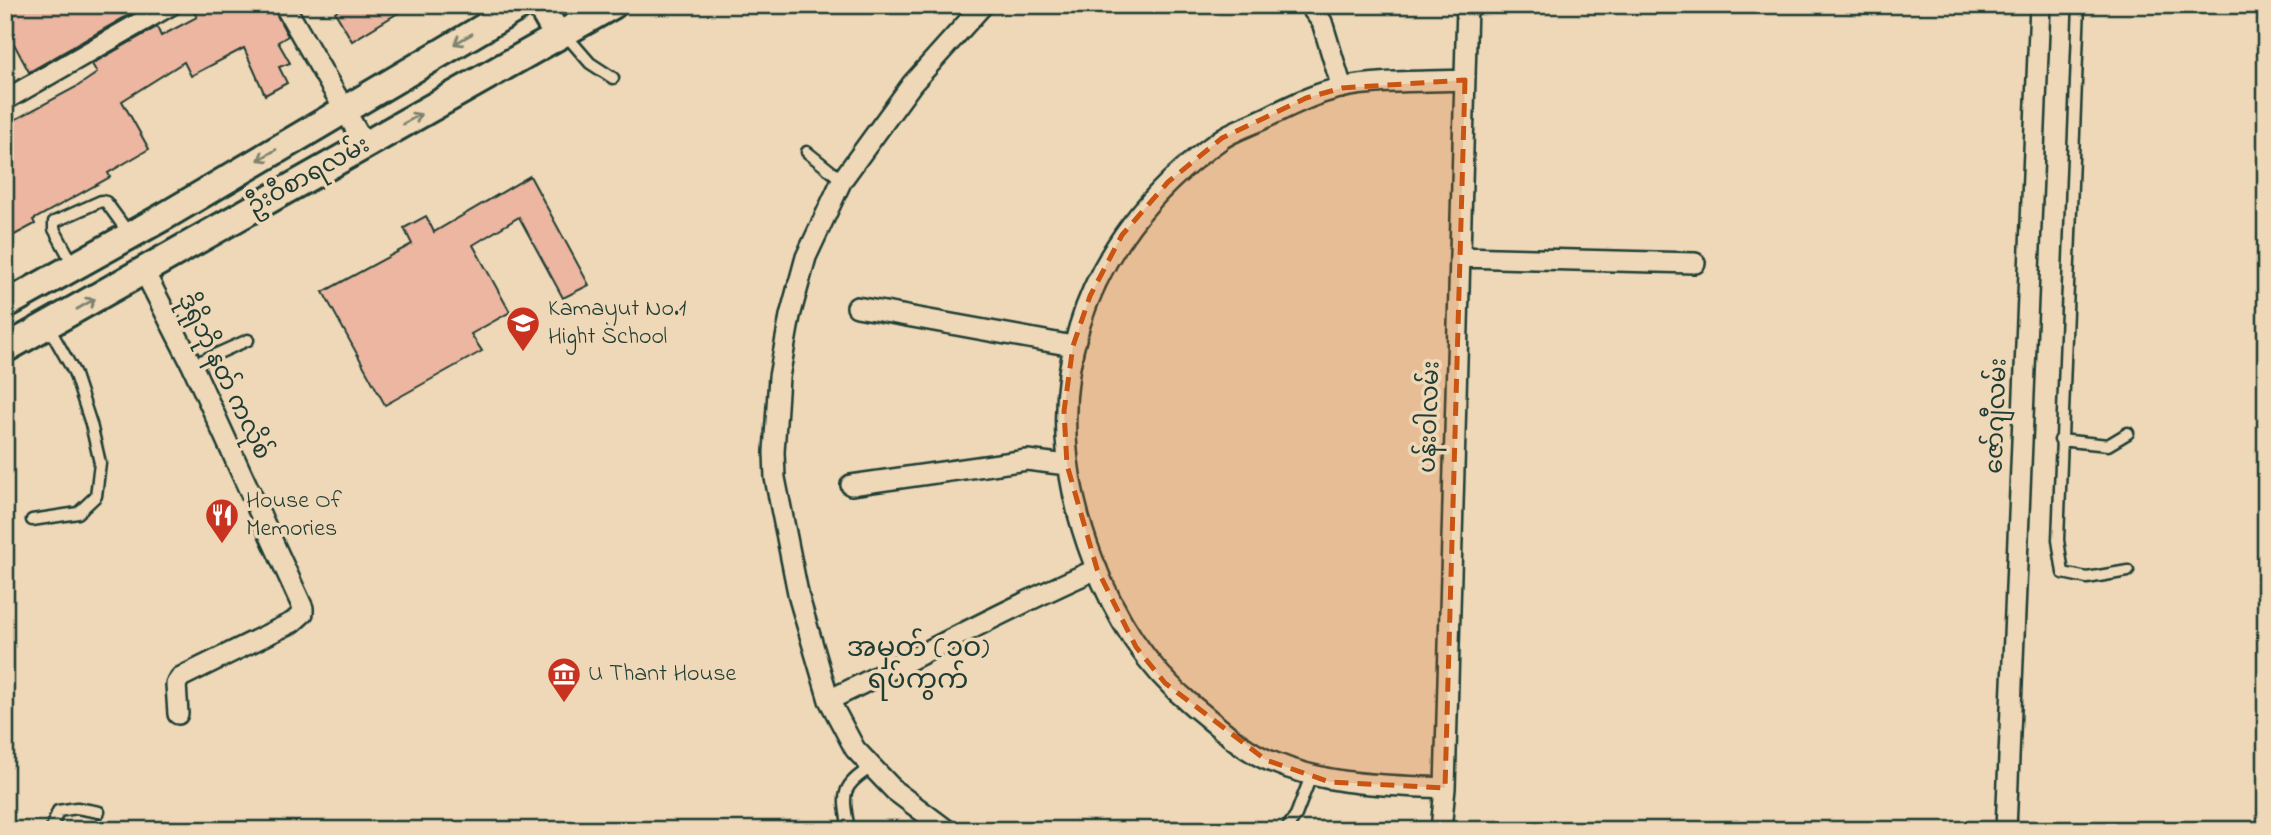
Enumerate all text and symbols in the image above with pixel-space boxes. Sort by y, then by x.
one-way arrow [453,33,473,47]
one-way arrow [401,112,421,126]
street label: ဦးဝီစာရလမ်း [241,128,377,225]
one-way arrow [258,148,278,162]
street label: ဒိုရိုဘို နတ် ကလိုစ် [167,287,279,466]
place label: Kamayut No.1 Hight School [548,292,687,355]
one-way arrow [75,296,95,310]
school or university icon: Kamayut No.1 Hight School [504,304,542,353]
street label: ဇော်ဂျီလမ်း [1977,357,2018,475]
street label: ပန်းဝါလမ်း [1411,360,1450,474]
place label: House Of Memories [246,484,343,547]
restaurant icon: House Of Memories [203,496,241,545]
district label: အမှတ် (၁၀) ရပ်ကွက် [847,628,990,702]
museum icon: U Thant House [545,655,583,704]
place label: U Thant House [588,657,736,692]

